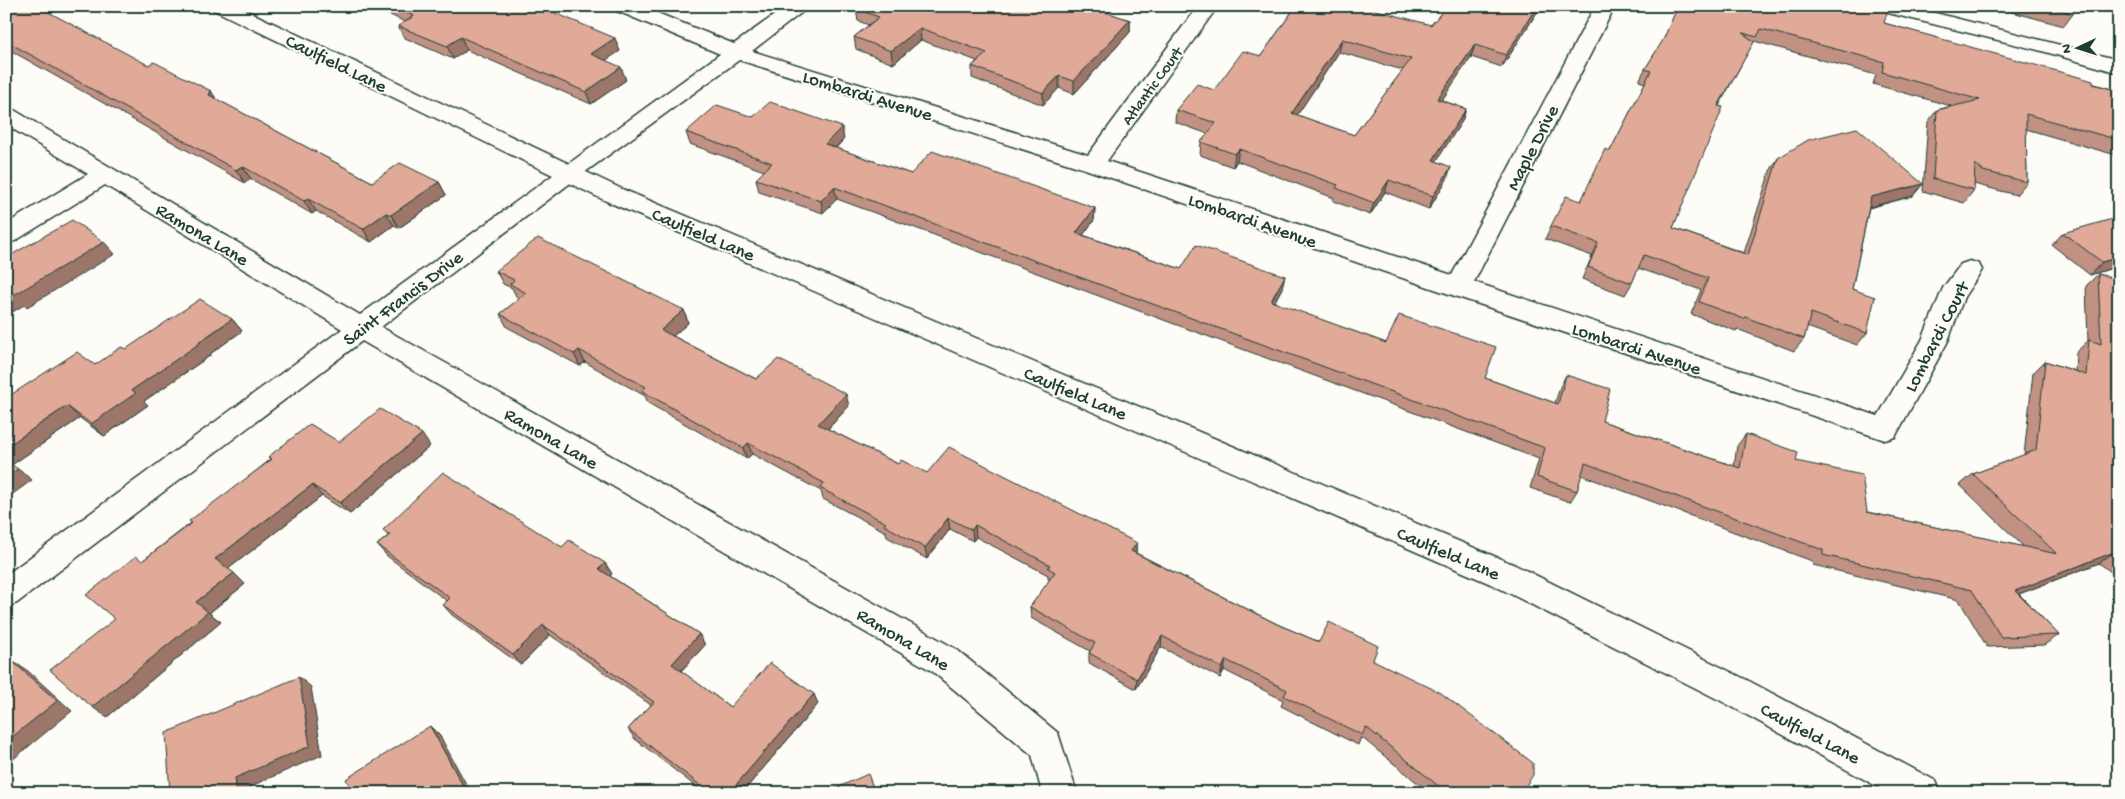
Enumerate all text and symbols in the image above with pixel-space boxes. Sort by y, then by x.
north arrow [2052,22,2102,72]
street label: Caulfield Lane [281,31,390,100]
street label: Atlantic Court [1119,43,1189,130]
text: N [2059,44,2076,54]
street label: Lombardi Avenue [799,67,935,128]
street label: Maple Drive [1503,102,1566,195]
street label: Lombardi Avenue [1185,190,1319,255]
street label: Ramona Lane [151,199,252,273]
street label: Caulfield Lane [648,204,758,268]
street label: Saint Francis Drive [340,247,469,352]
street label: Lombardi Court [1900,276,1977,397]
street label: Lombardi Avenue [1568,319,1704,382]
street label: Caulfield Lane [1020,363,1130,427]
street label: Ramona Lane [499,404,601,476]
street label: Caulfield Lane [1393,523,1503,587]
street label: Ramona Lane [852,604,953,678]
street label: Caulfield Lane [1755,699,1863,771]

